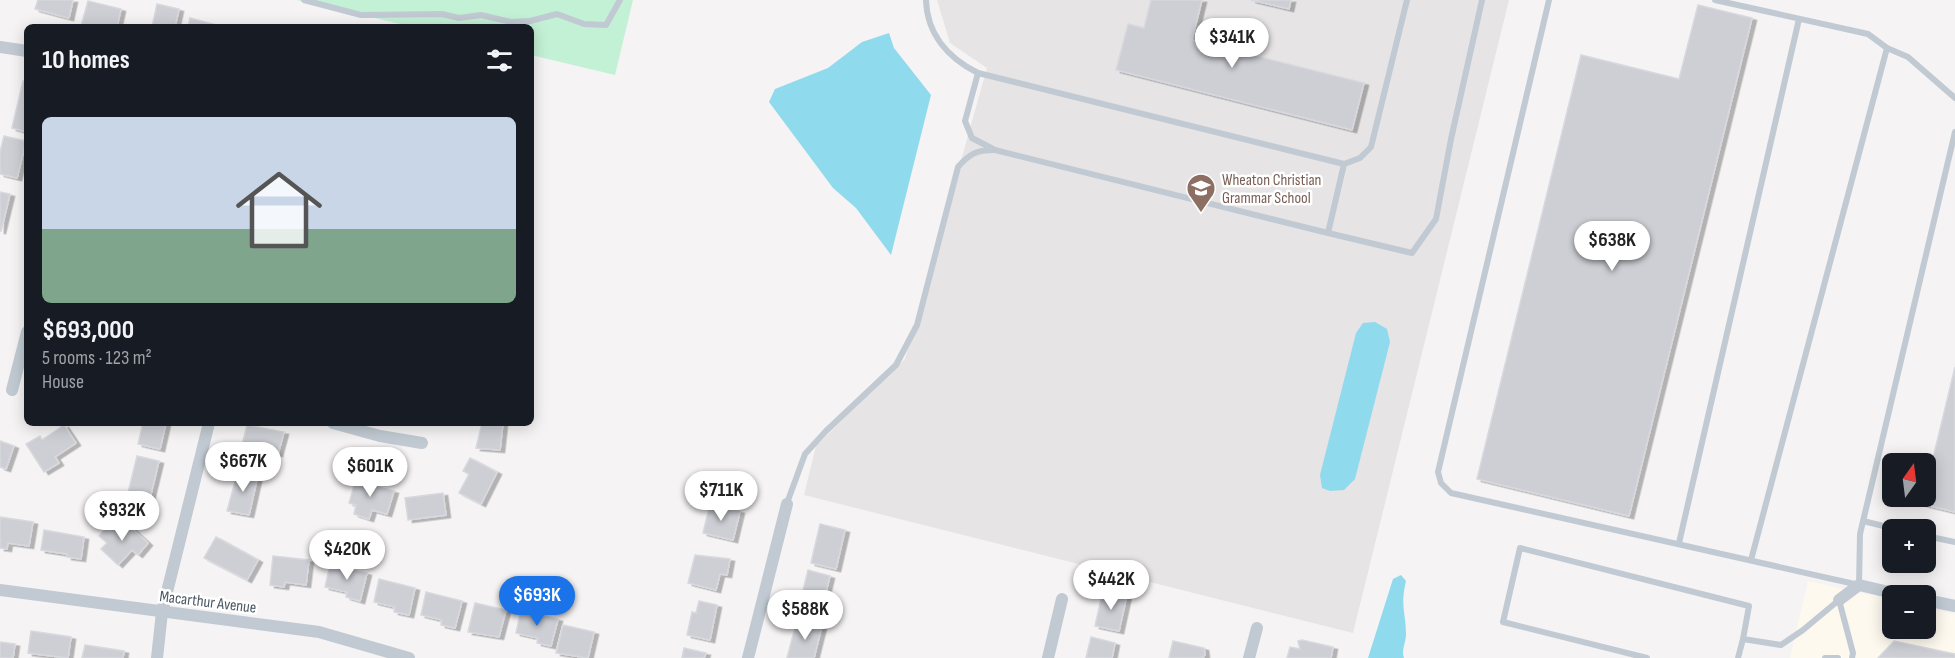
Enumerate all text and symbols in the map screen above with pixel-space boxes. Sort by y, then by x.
pin: $341K [1190,18,1274,69]
text: $341K [1209,25,1255,49]
icon: filters [483,44,516,77]
text: 10 homes [42,45,130,76]
icon: home [225,156,333,264]
place label: Wheaton Christian Grammar School [1222,171,1321,208]
school or university icon: Wheaton Christian Grammar School [1185,172,1217,214]
pin: $638K [1570,221,1654,272]
text: $638K [1588,228,1636,252]
text: $693,000 [42,315,134,346]
text: 5 rooms · 123 m² [42,346,152,370]
text: House [42,370,84,394]
pin: $667K [201,442,285,493]
pin: $601K [328,447,412,498]
text: $667K [219,449,267,473]
north arrow [1882,453,1936,507]
map controls [1882,453,1936,639]
text: $601K [346,454,394,478]
pin: $711K [679,471,763,522]
text: $711K [699,478,743,502]
pin: $932K [80,491,164,542]
text: $932K [98,498,146,522]
button: + [1882,519,1936,573]
pin: $420K [305,530,389,581]
text: $420K [323,537,371,561]
pin: $442K [1069,560,1153,611]
text: $442K [1087,567,1135,591]
pin: $693K [495,576,579,627]
text: $693K [513,583,561,607]
button: − [1882,585,1936,639]
street label: Macarthur Avenue [158,587,257,618]
pin: $588K [763,590,847,641]
text: $588K [781,597,829,621]

